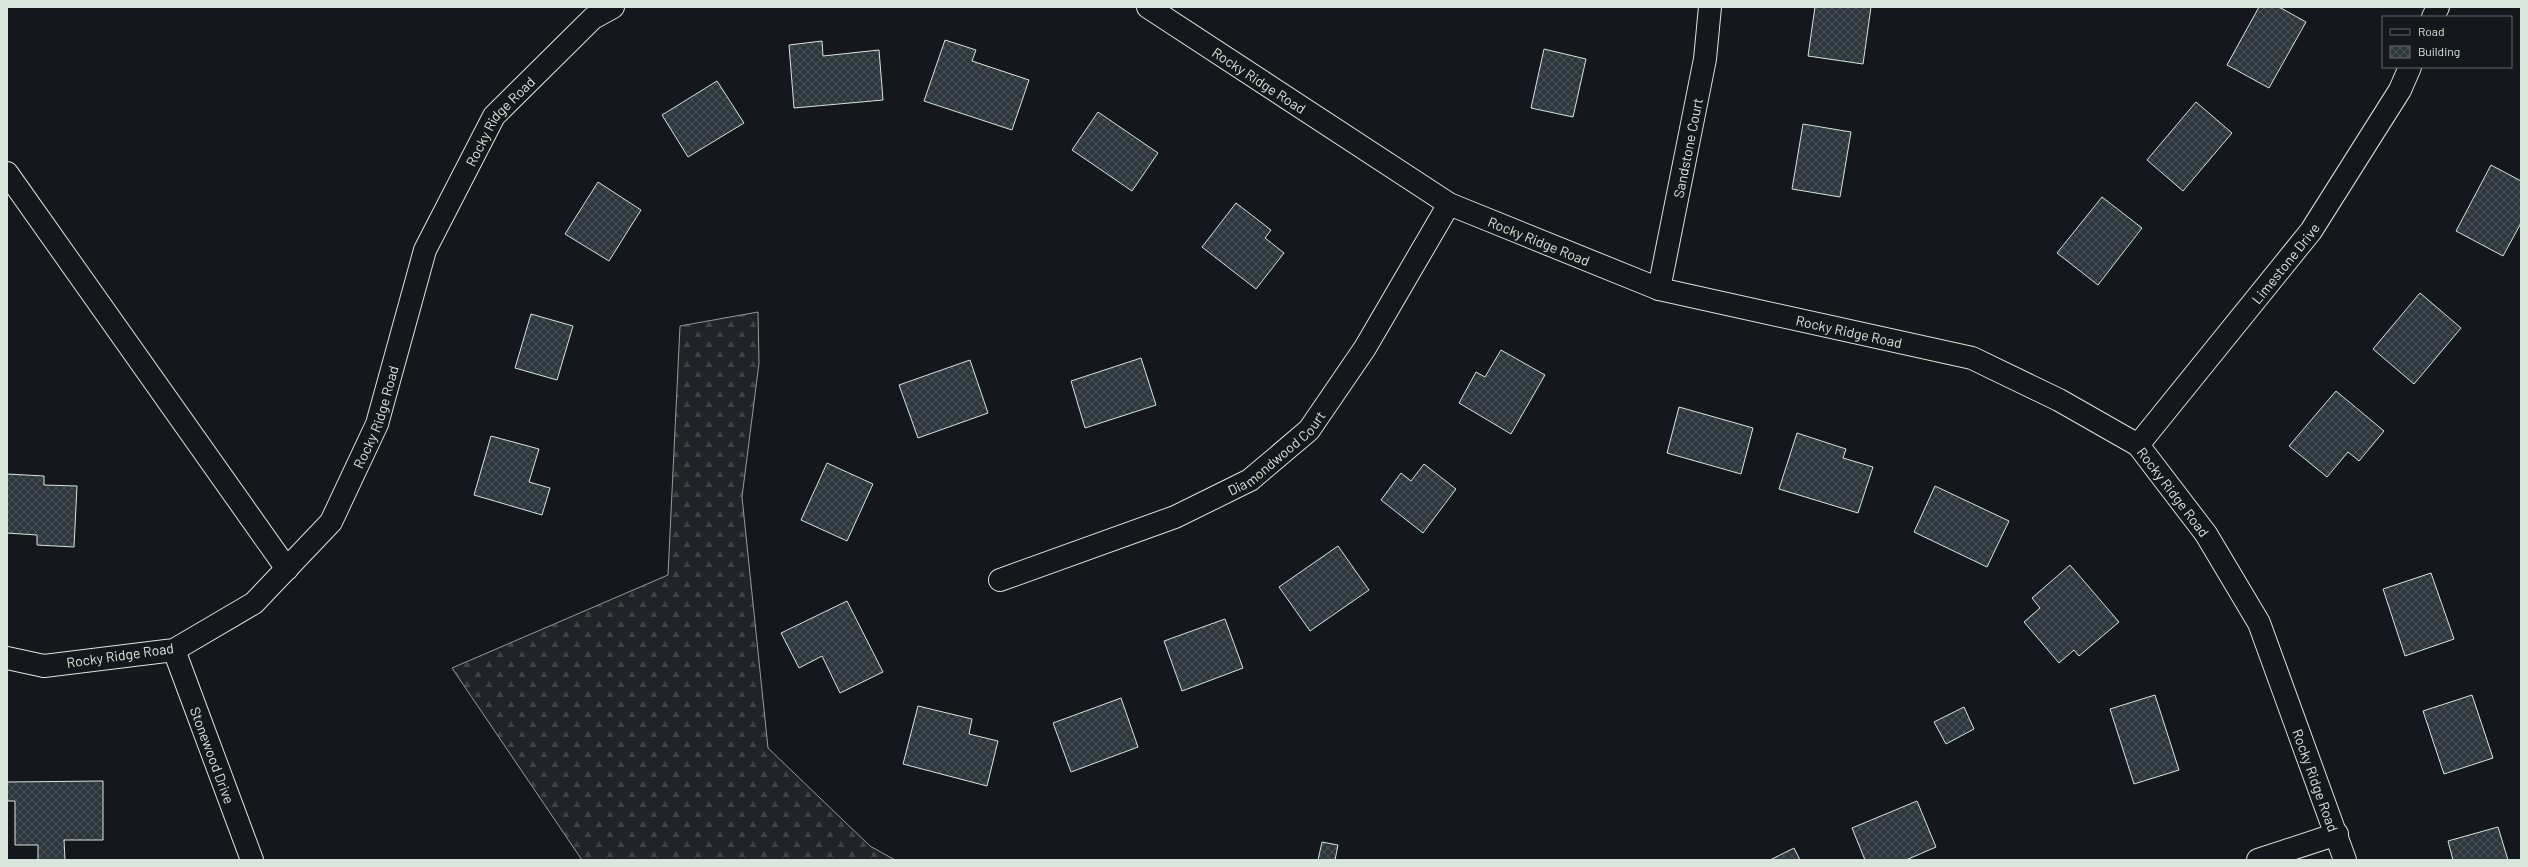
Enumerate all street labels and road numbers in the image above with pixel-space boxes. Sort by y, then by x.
street label: Rocky Ridge Road [1209,43,1309,117]
street label: Rocky Ridge Road [461,72,538,169]
street label: Sandstone Court [1669,96,1706,199]
street label: Rocky Ridge Road [1486,212,1593,269]
street label: Limestone Drive [2248,220,2323,307]
street label: Rocky Ridge Road [1794,311,1904,351]
street label: Rocky Ridge Road [349,363,401,471]
street label: Diamondwood Court [1224,407,1328,498]
street label: Rocky Ridge Road [2134,443,2213,540]
street label: Rocky Ridge Road [65,639,175,671]
street label: Stonewood Drive [187,704,239,806]
street label: Rocky Ridge Road [2290,726,2342,834]

